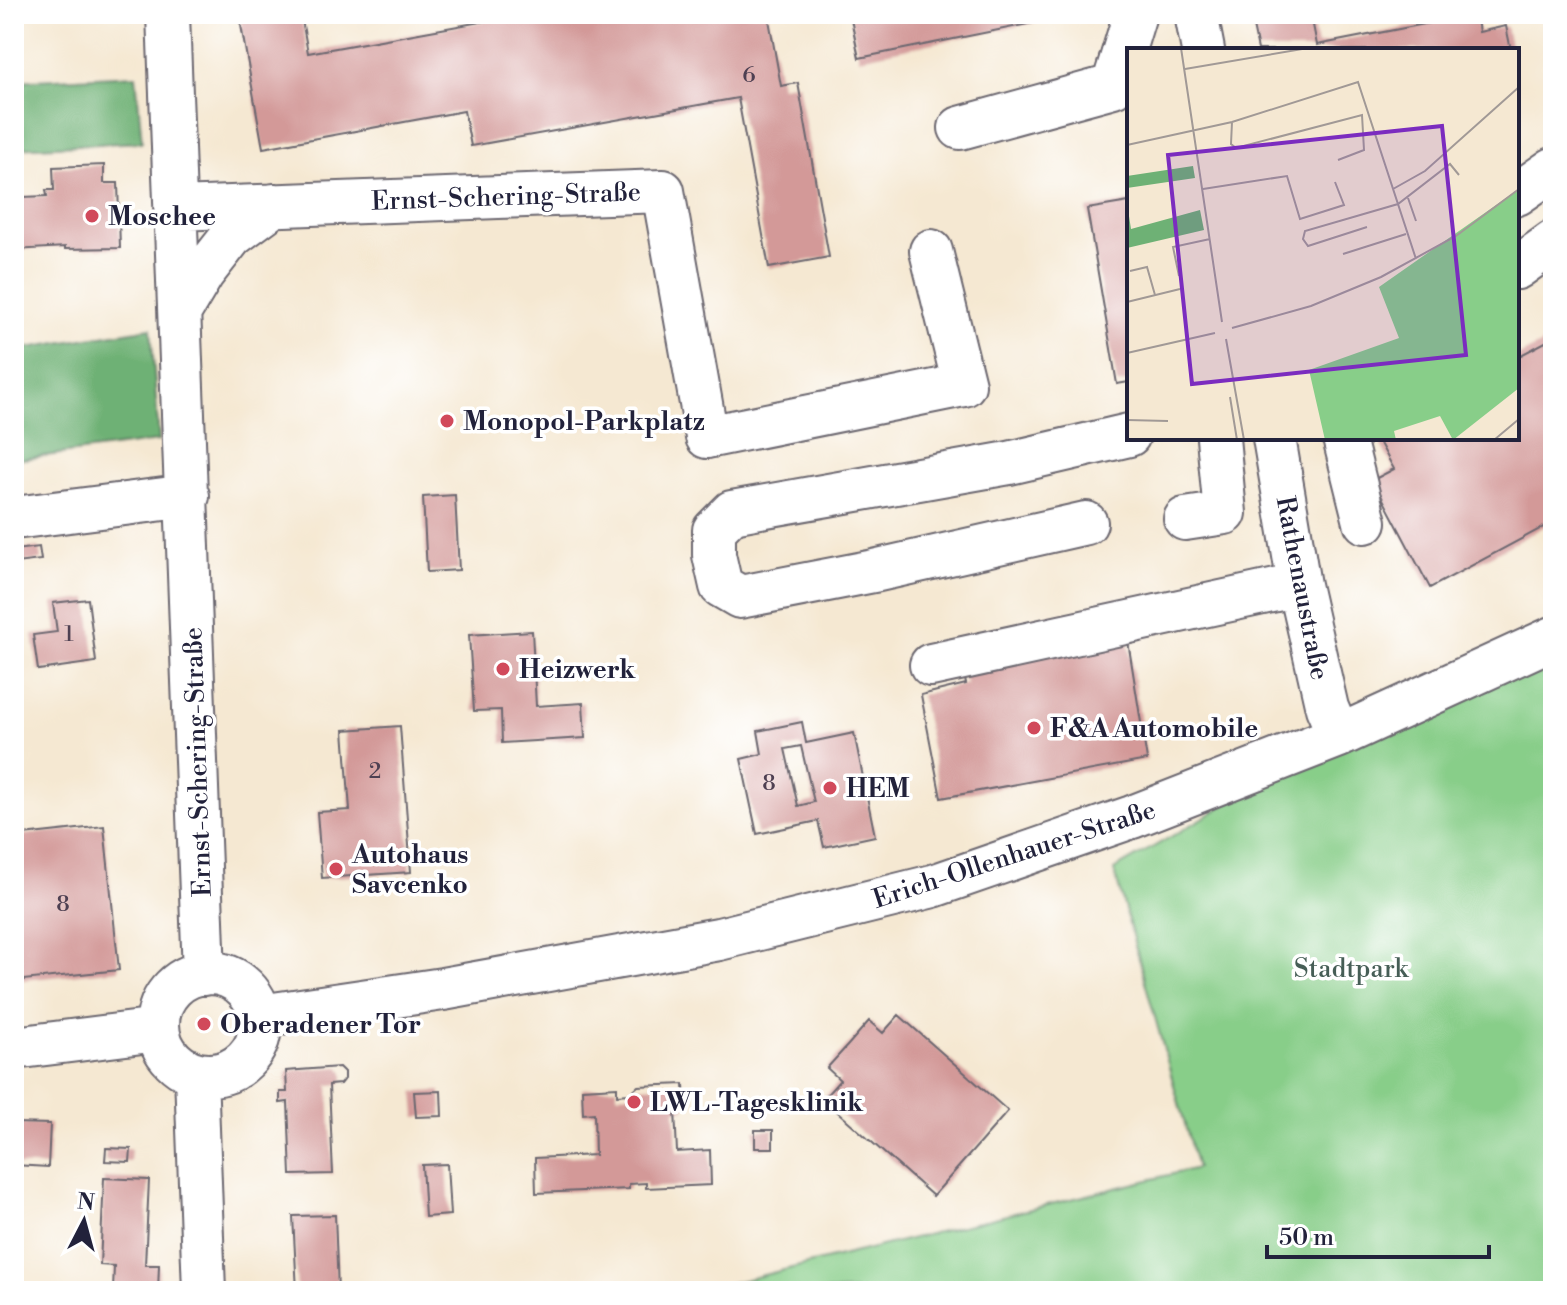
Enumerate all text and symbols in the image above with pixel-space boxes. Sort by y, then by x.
inset map [1127,48,1519,440]
house number: 6 [742,62,756,89]
street label: Ernst-Schering-Straße [371,176,641,218]
place label: Moschee [108,201,216,233]
marker: Moschee [83,207,101,225]
place label: Monopol-Parkplatz [463,406,705,438]
marker: Monopol-Parkplatz [438,412,456,430]
street label: Rathenaustraße [1269,494,1335,683]
house number: 1 [64,621,74,648]
street label: Ernst-Schering-Straße [177,627,219,897]
place label: Heizwerk [519,654,636,686]
marker: Heizwerk [494,660,512,678]
place label: F&A Automobile [1050,713,1258,745]
marker: F&A Automobile [1025,719,1043,737]
house number: 2 [369,758,381,785]
house number: 8 [762,770,776,797]
place label: HEM [846,773,910,805]
marker: HEM [821,779,839,797]
street label: Erich-Ollenhauer-Straße [869,794,1160,916]
place label: Autohaus Savcenko [351,839,469,901]
marker: Autohaus Savcenko [327,860,345,878]
house number: 8 [56,891,70,918]
park label: Stadtpark [1294,953,1410,985]
place label: Oberadener Tor [220,1009,421,1041]
marker: Oberadener Tor [195,1015,213,1033]
place label: LWL-Tagesklinik [650,1087,864,1119]
marker: LWL-Tagesklinik [625,1093,643,1111]
north arrow [44,1181,124,1261]
text: N [76,1188,97,1217]
scale bar [1267,1209,1489,1259]
text: 50 m [1279,1223,1334,1253]

